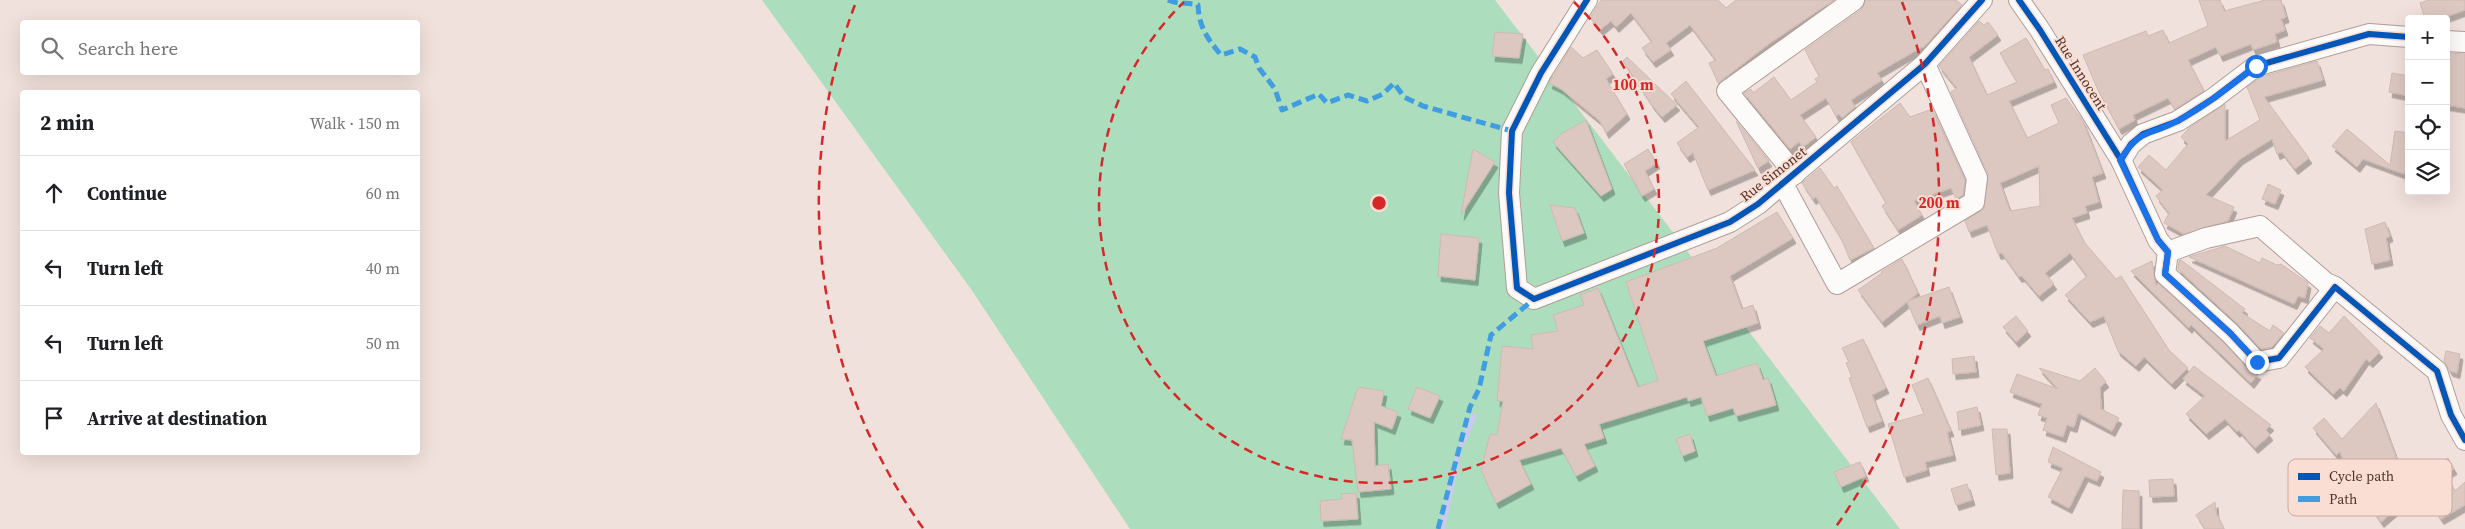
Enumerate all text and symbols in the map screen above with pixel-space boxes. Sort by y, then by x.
map controls [2405,15,2450,195]
button: + [2405,15,2450,60]
search box [20,20,420,75]
street label: Rue Innocent [2050,32,2112,114]
icon: search [38,34,66,62]
text: Search here [78,35,178,61]
route start [2245,55,2268,78]
button: − [2405,60,2450,105]
text: 100 m [1612,74,1654,95]
button: locate [2405,105,2450,150]
text: 2 min [40,108,95,137]
text: Walk · 150 m [310,112,400,134]
street label: Rue Simonet [1736,141,1811,206]
button: layers [2405,150,2450,195]
icon: ahead [40,179,68,207]
text: Continue [87,180,167,206]
text: 60 m [366,182,400,204]
text: 200 m [1918,192,1960,213]
centre of rings [1370,194,1388,212]
icon: left [40,254,68,282]
text: Turn left [87,255,163,281]
text: 40 m [366,257,400,279]
icon: left [40,329,68,357]
text: Turn left [87,330,163,356]
text: 50 m [366,332,400,354]
route end [2246,351,2269,374]
icon: arrive [40,404,68,432]
text: Arrive at destination [87,405,267,431]
legend [2288,459,2452,516]
text: Cycle path [2329,466,2394,486]
text: Path [2329,489,2357,509]

